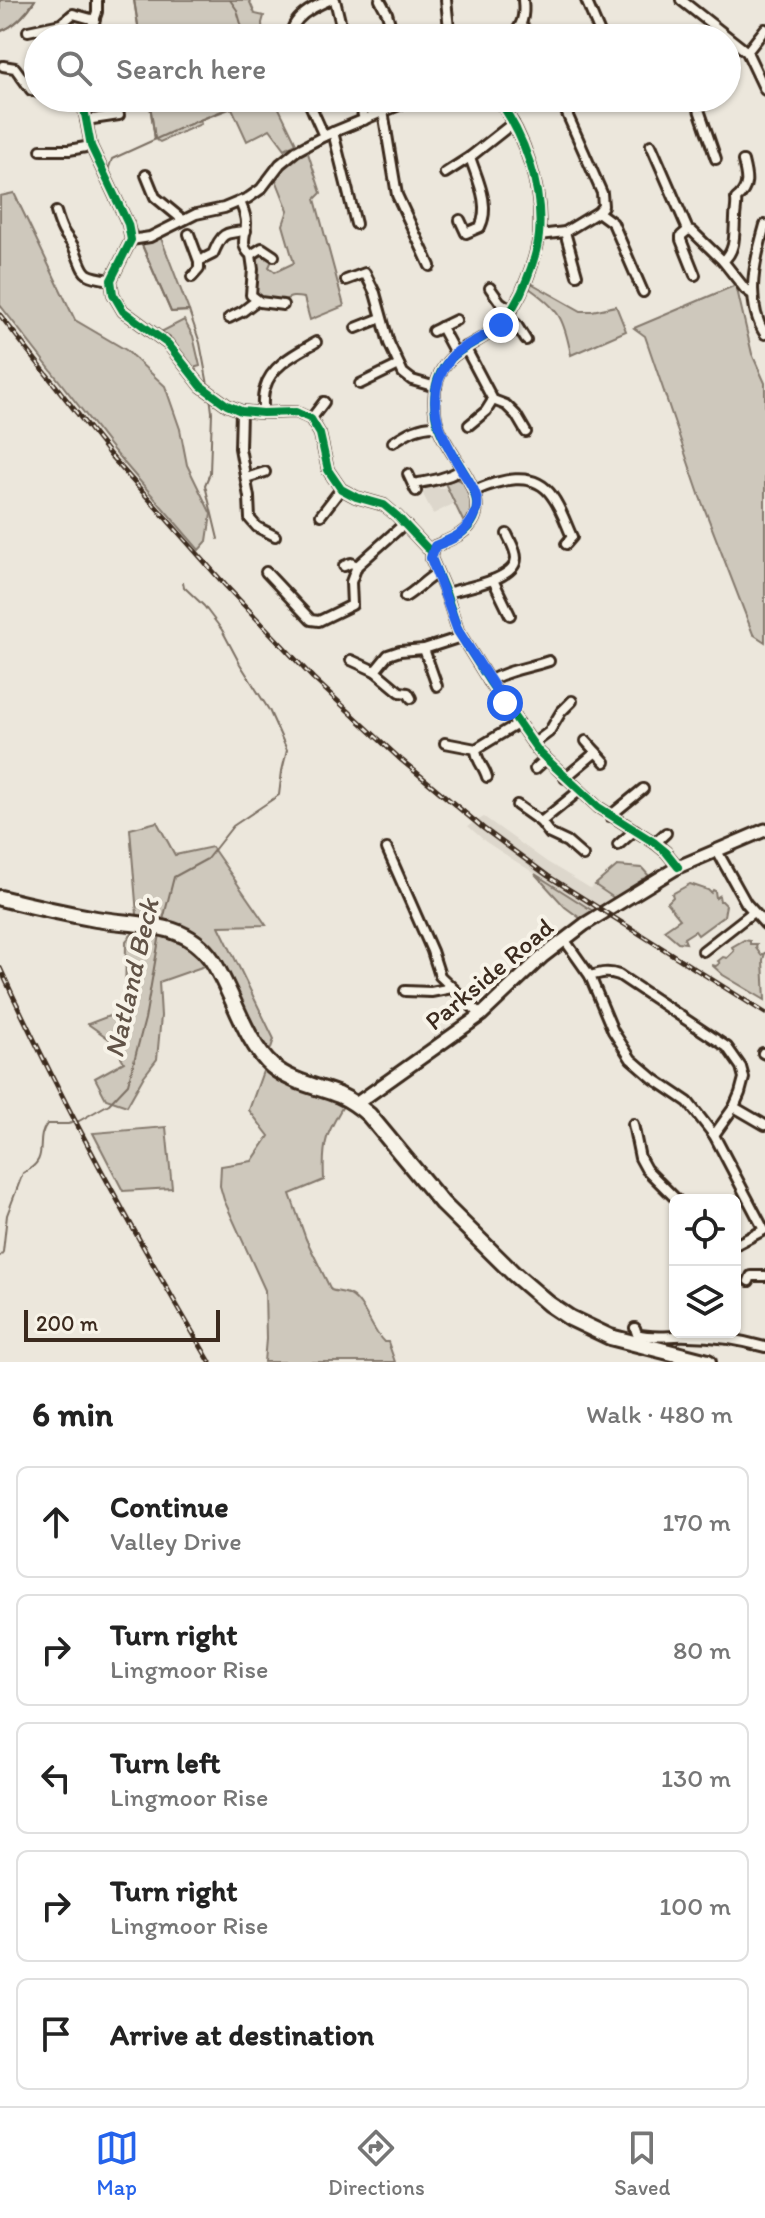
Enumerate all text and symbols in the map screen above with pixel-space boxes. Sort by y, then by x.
search box [24,24,741,112]
icon: search [52,46,96,90]
text: Search here [116,50,266,87]
route end [483,307,519,343]
route start [487,685,523,721]
water label: Natland Beck [96,894,166,1061]
street label: Parkside Road [418,911,560,1037]
map controls [669,1194,741,1338]
button: locate [669,1194,741,1266]
button: layers [669,1266,741,1338]
scale bar [24,1306,220,1342]
text: 200 m [36,1310,98,1337]
text: 6 min [32,1394,113,1435]
text: Walk · 480 m [586,1398,733,1430]
text: Continue [110,1488,229,1525]
icon: ahead [34,1500,78,1544]
text: 170 m [662,1506,731,1538]
text: Valley Drive [110,1525,242,1557]
text: Turn right [110,1616,238,1653]
icon: right [34,1628,78,1672]
text: 80 m [673,1634,731,1666]
text: Lingmoor Rise [110,1653,268,1685]
text: Turn left [110,1744,221,1781]
icon: left [34,1756,78,1800]
text: 130 m [661,1762,731,1794]
text: Lingmoor Rise [110,1781,268,1813]
text: Turn right [110,1872,238,1909]
icon: right [34,1884,78,1928]
text: 100 m [659,1890,731,1922]
text: Lingmoor Rise [110,1909,268,1941]
icon: arrive [34,2012,78,2056]
text: Arrive at destination [110,2016,374,2053]
tab: Map [95,2126,139,2201]
tab: Directions [328,2126,425,2201]
tab: Saved [614,2126,670,2201]

